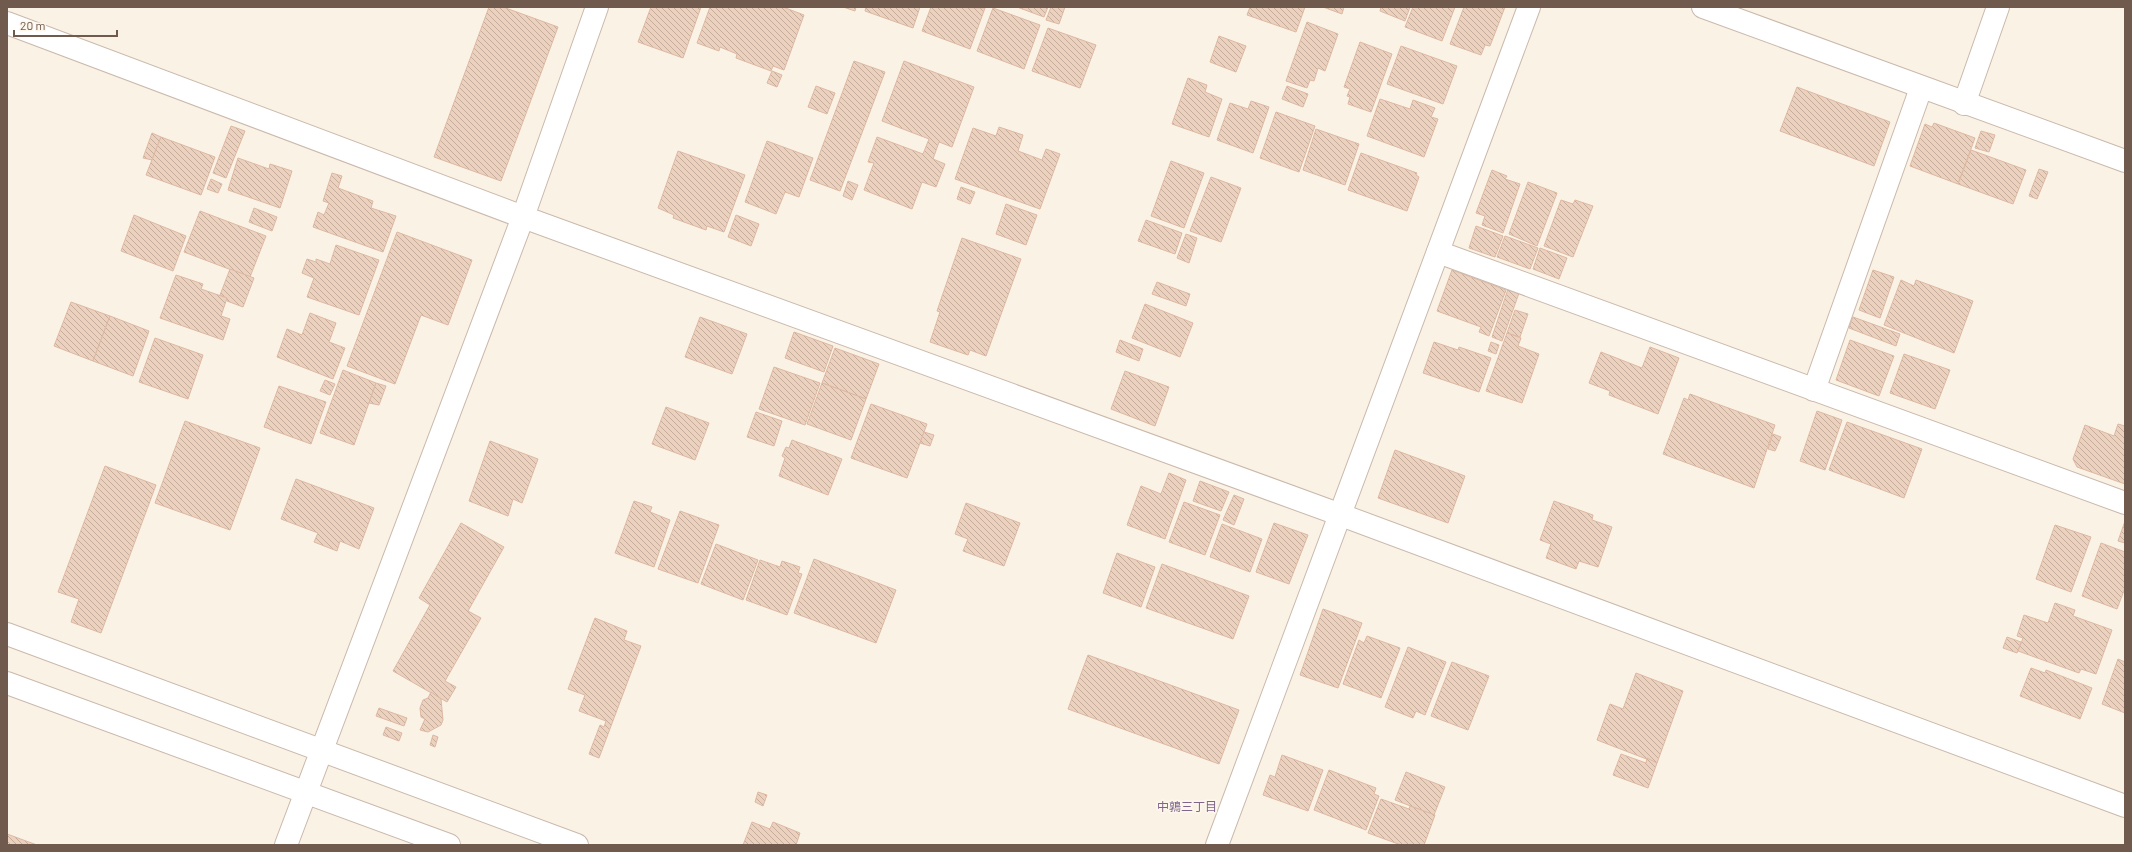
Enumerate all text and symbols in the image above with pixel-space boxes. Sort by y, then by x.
scale bar [14,12,117,38]
text: 20 m [20,18,46,32]
district label: 中鶉三丁目 [1157,799,1217,813]

